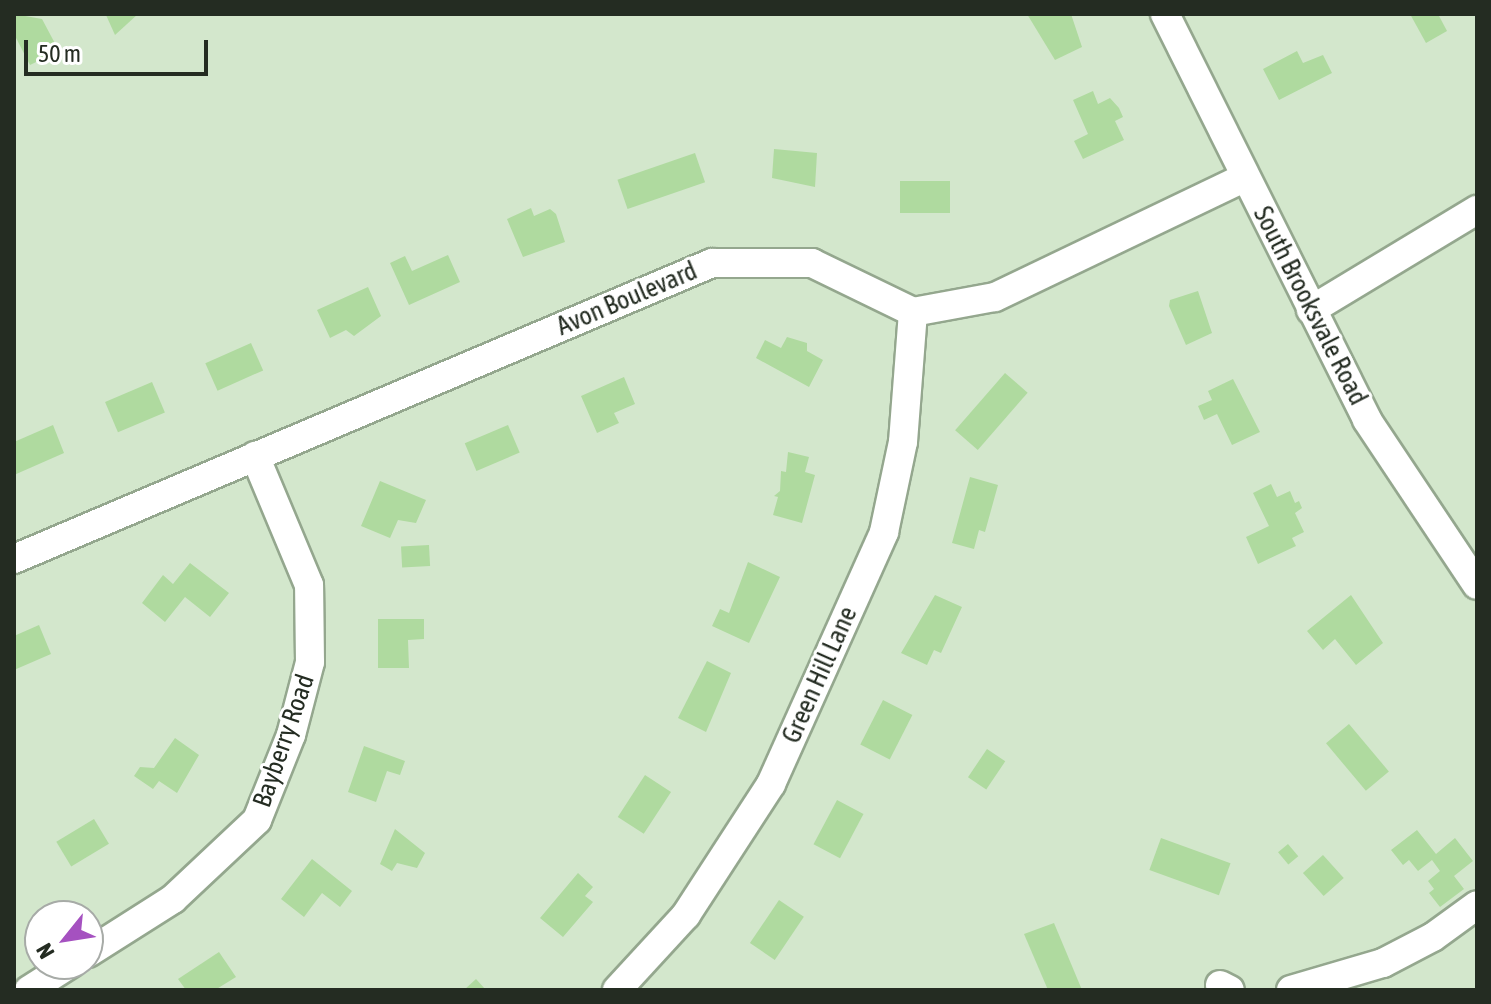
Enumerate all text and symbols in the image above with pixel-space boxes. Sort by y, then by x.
scale bar [28,24,212,74]
text: 50 m [38,40,81,67]
street label: South Brooksvale Road [1246,202,1374,410]
street label: Avon Boulevard [552,255,702,343]
street label: Green Hill Lane [776,602,864,748]
street label: Bayberry Road [247,670,321,812]
north arrow [24,900,104,980]
text: N [30,939,59,963]

